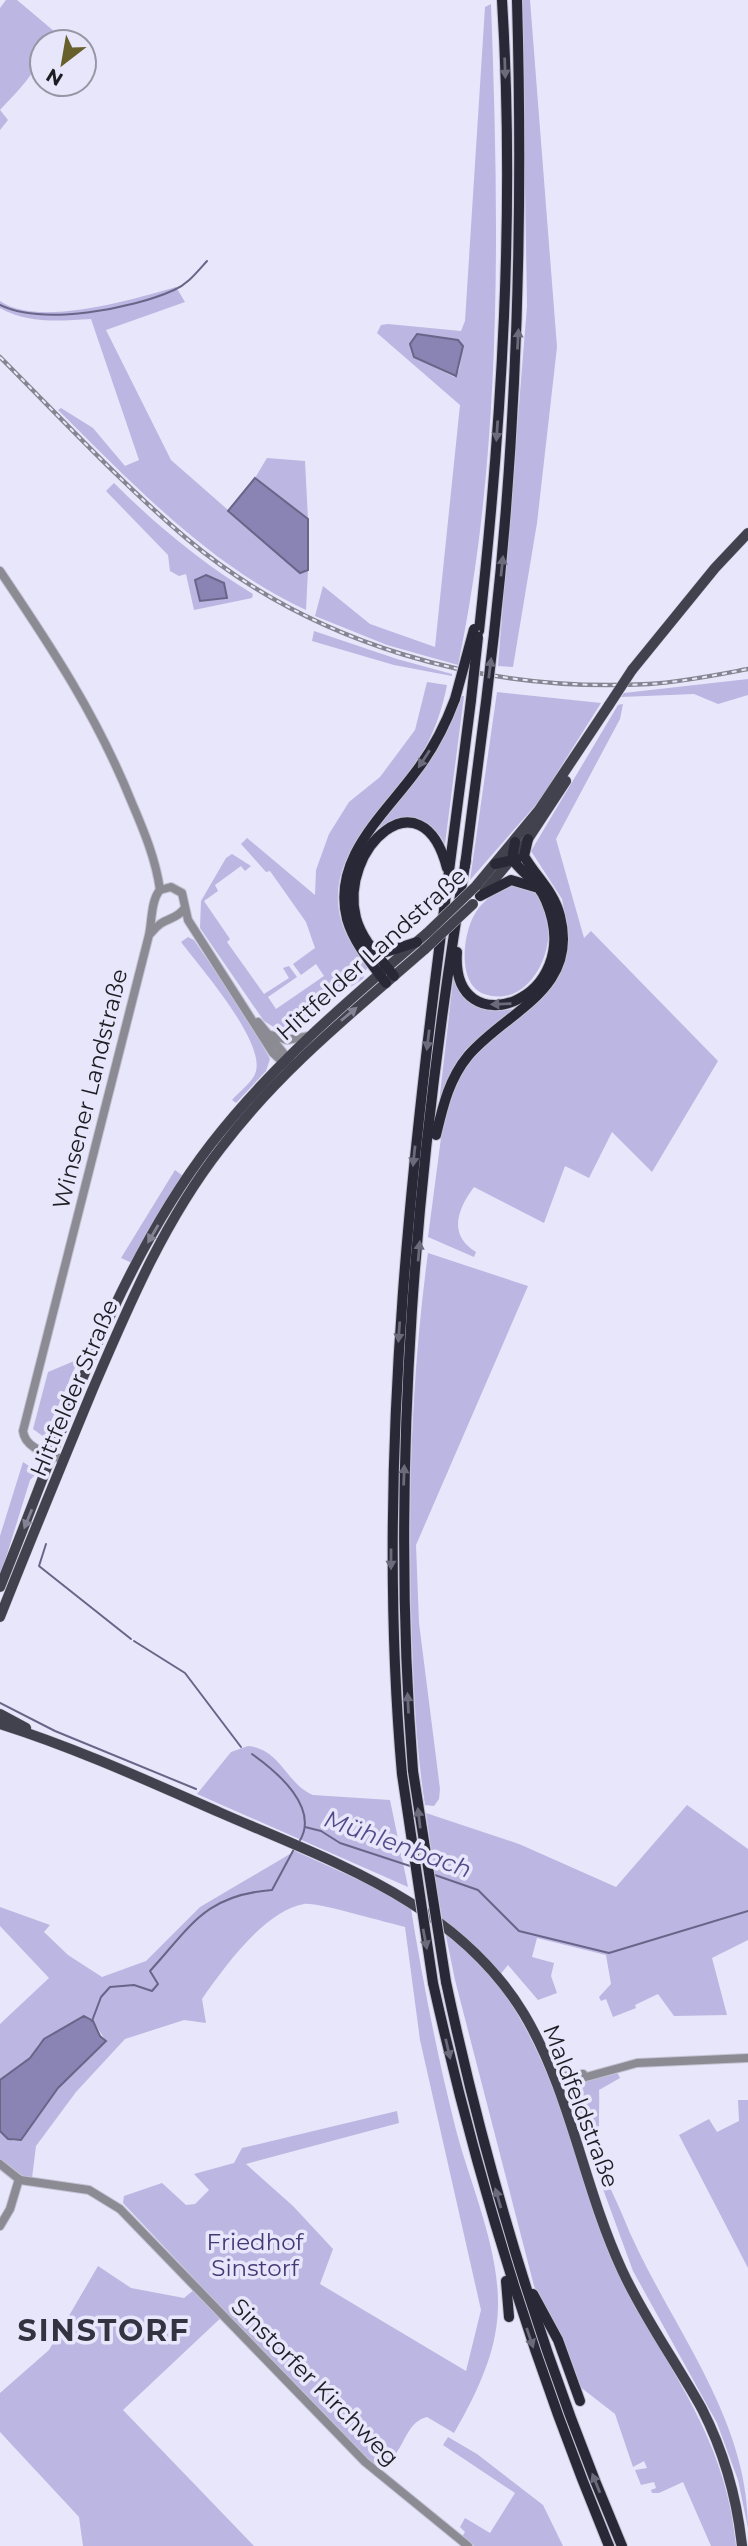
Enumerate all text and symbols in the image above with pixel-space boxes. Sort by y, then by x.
north arrow [28,28,98,98]
one-way arrow [500,57,511,79]
text: N [42,63,67,91]
one-way arrow [513,328,524,350]
one-way arrow [491,420,502,442]
one-way arrow [496,555,507,577]
one-way arrow [485,657,496,679]
one-way arrow [418,750,431,769]
street label: Hittfelder Landstraße [270,861,472,1047]
street label: Winsener Landstraße [47,966,133,1212]
one-way arrow [490,998,512,1009]
one-way arrow [340,1007,357,1022]
one-way arrow [422,1029,433,1051]
one-way arrow [408,1146,419,1168]
one-way arrow [147,1225,159,1244]
one-way arrow [414,1239,425,1261]
street label: Hittfelder Straße [24,1295,124,1481]
one-way arrow [393,1321,404,1343]
one-way arrow [398,1464,410,1486]
one-way arrow [22,1509,34,1529]
one-way arrow [385,1548,397,1570]
one-way arrow [402,1691,413,1713]
water label: Mühlenbach [320,1804,476,1884]
one-way arrow [414,1807,425,1829]
one-way arrow [419,1928,430,1950]
street label: Maldfeldstraße [537,2021,625,2191]
one-way arrow [442,2038,453,2060]
one-way arrow [493,2187,503,2208]
park label: Friedhof Sinstorf [207,2228,305,2282]
street label: Sinstorfer Kirchweg [225,2292,405,2472]
district label: SINSTORF [18,2312,190,2349]
one-way arrow [525,2328,536,2349]
one-way arrow [590,2472,601,2493]

